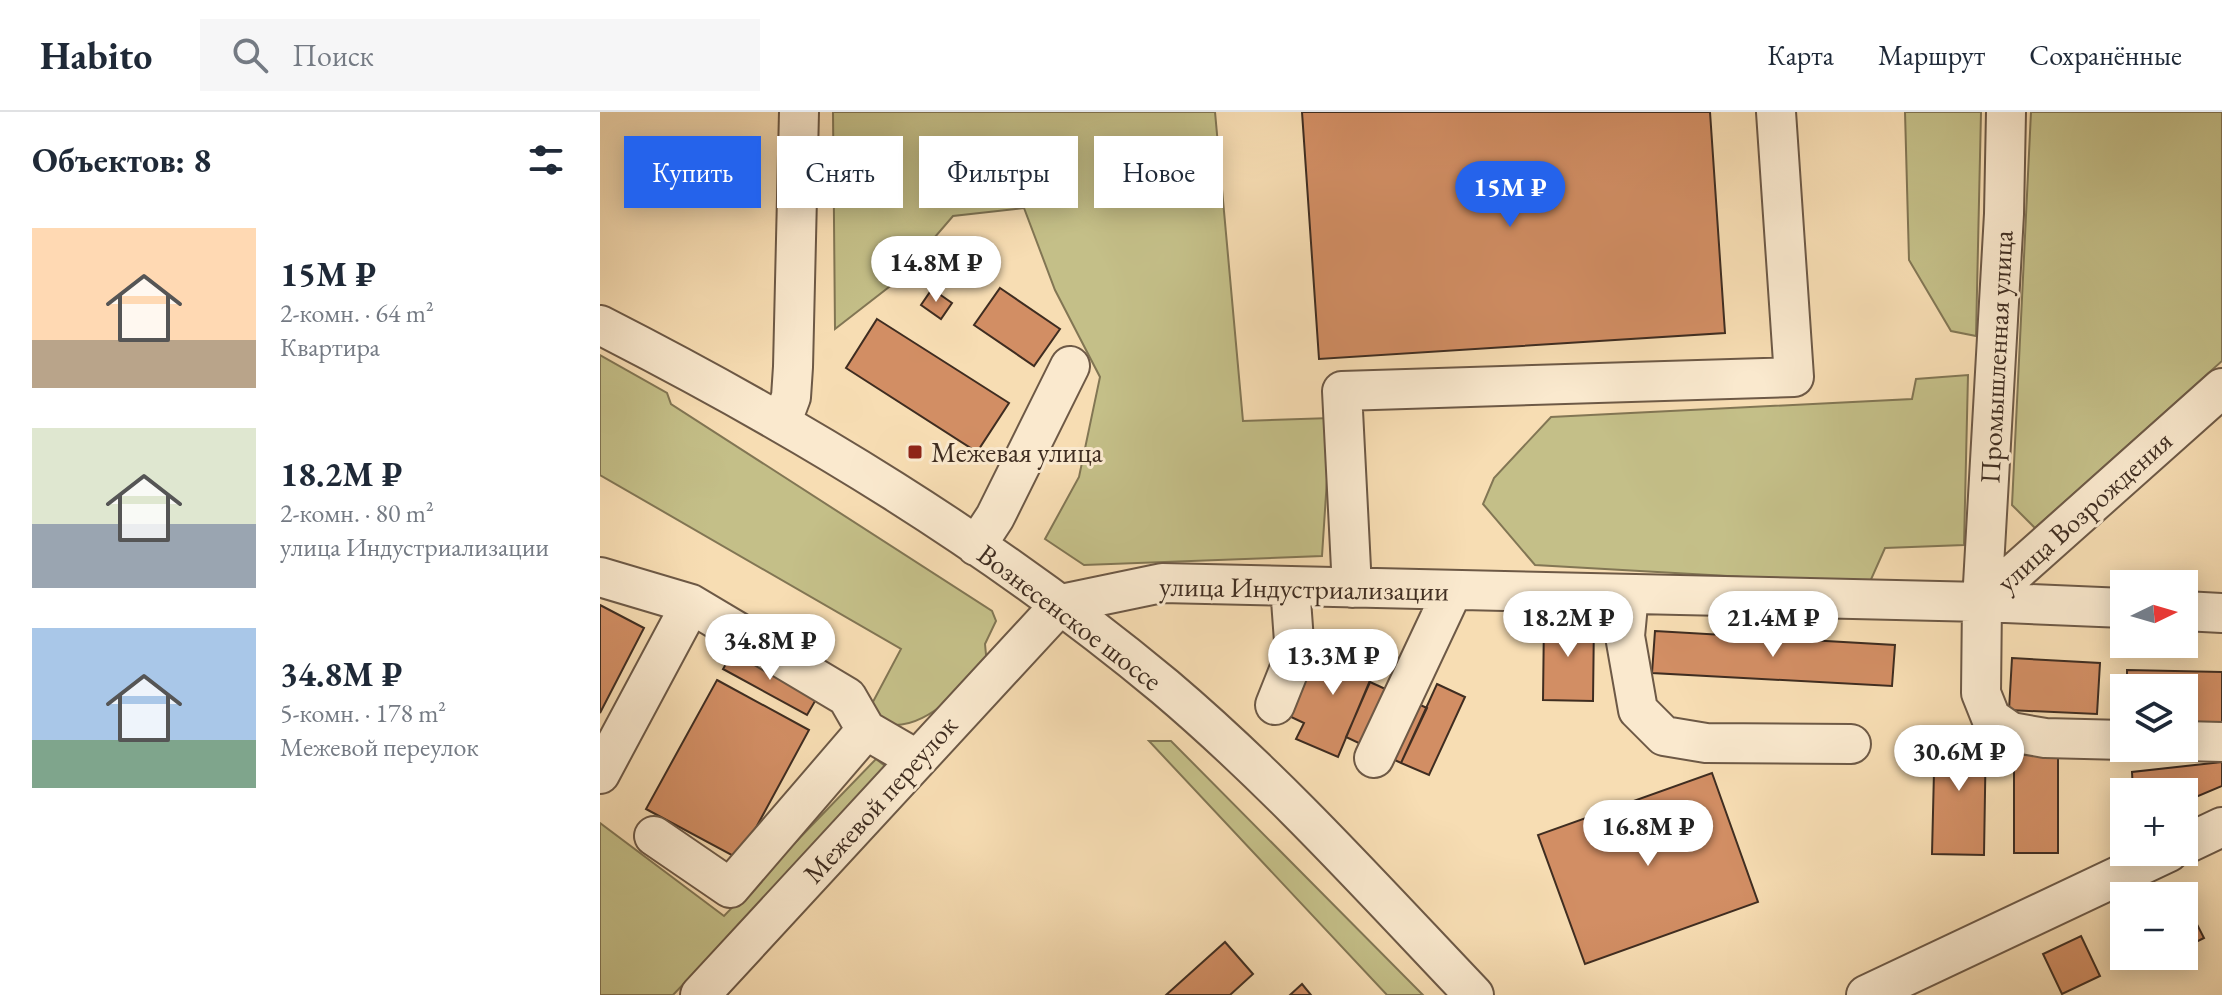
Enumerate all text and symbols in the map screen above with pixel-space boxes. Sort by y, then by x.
search box [200,19,760,91]
text: Habito [40,31,152,80]
icon: search [228,33,272,77]
text: Поиск [292,36,374,75]
text: Карта [1767,37,1834,73]
text: Маршрут [1878,37,1985,73]
text: Сохранённые [2029,37,2182,73]
chip: Купить [624,136,761,208]
chip: Снять [777,136,903,208]
chip: Фильтры [919,136,1078,208]
chip: Новое [1094,136,1223,208]
text: Объектов: 8 [32,138,211,182]
icon: filters [524,138,568,182]
pin: 15M ₽ [1454,161,1566,229]
text: 15M ₽ [1473,170,1547,204]
street label: Промышленная улица [1971,229,2021,485]
pin: 14.8M ₽ [862,236,1010,304]
text: 14.8M ₽ [889,245,983,279]
text: 15M ₽ [280,252,376,296]
icon: home [96,260,192,356]
text: 2-комн. · 64 m² [280,296,434,330]
text: Квартира [280,330,380,364]
street label: улица Возрождения [1989,423,2179,599]
place label: Межевая улица [931,434,1104,470]
marker: Межевая улица [906,443,924,461]
text: 18.2M ₽ [280,452,403,496]
icon: home [96,460,192,556]
text: 2-комн. · 80 m² [280,496,434,530]
text: улица Индустриализации [280,530,549,564]
street label: Вознесенское шоссе [970,536,1170,698]
street label: улица Индустриализации [1159,567,1449,609]
north arrow [2110,570,2198,658]
map controls [2110,570,2198,970]
pin: 18.2M ₽ [1494,591,1642,659]
pin: 21.4M ₽ [1699,591,1847,659]
text: 18.2M ₽ [1521,600,1615,634]
text: 21.4M ₽ [1726,600,1820,634]
pin: 34.8M ₽ [696,614,844,682]
text: 34.8M ₽ [723,623,817,657]
pin: 13.3M ₽ [1259,629,1407,697]
text: 13.3M ₽ [1286,638,1380,672]
text: 34.8M ₽ [280,652,403,696]
icon: home [96,660,192,756]
button: layers [2110,674,2198,762]
text: 5-комн. · 178 m² [280,696,446,730]
street label: Межевой переулок [795,707,965,891]
pin: 30.6M ₽ [1885,725,2033,793]
text: Межевой переулок [280,730,479,764]
text: 30.6M ₽ [1912,734,2006,768]
button: + [2110,778,2198,866]
pin: 16.8M ₽ [1574,800,1722,868]
text: 16.8M ₽ [1601,809,1695,843]
button: − [2110,882,2198,970]

